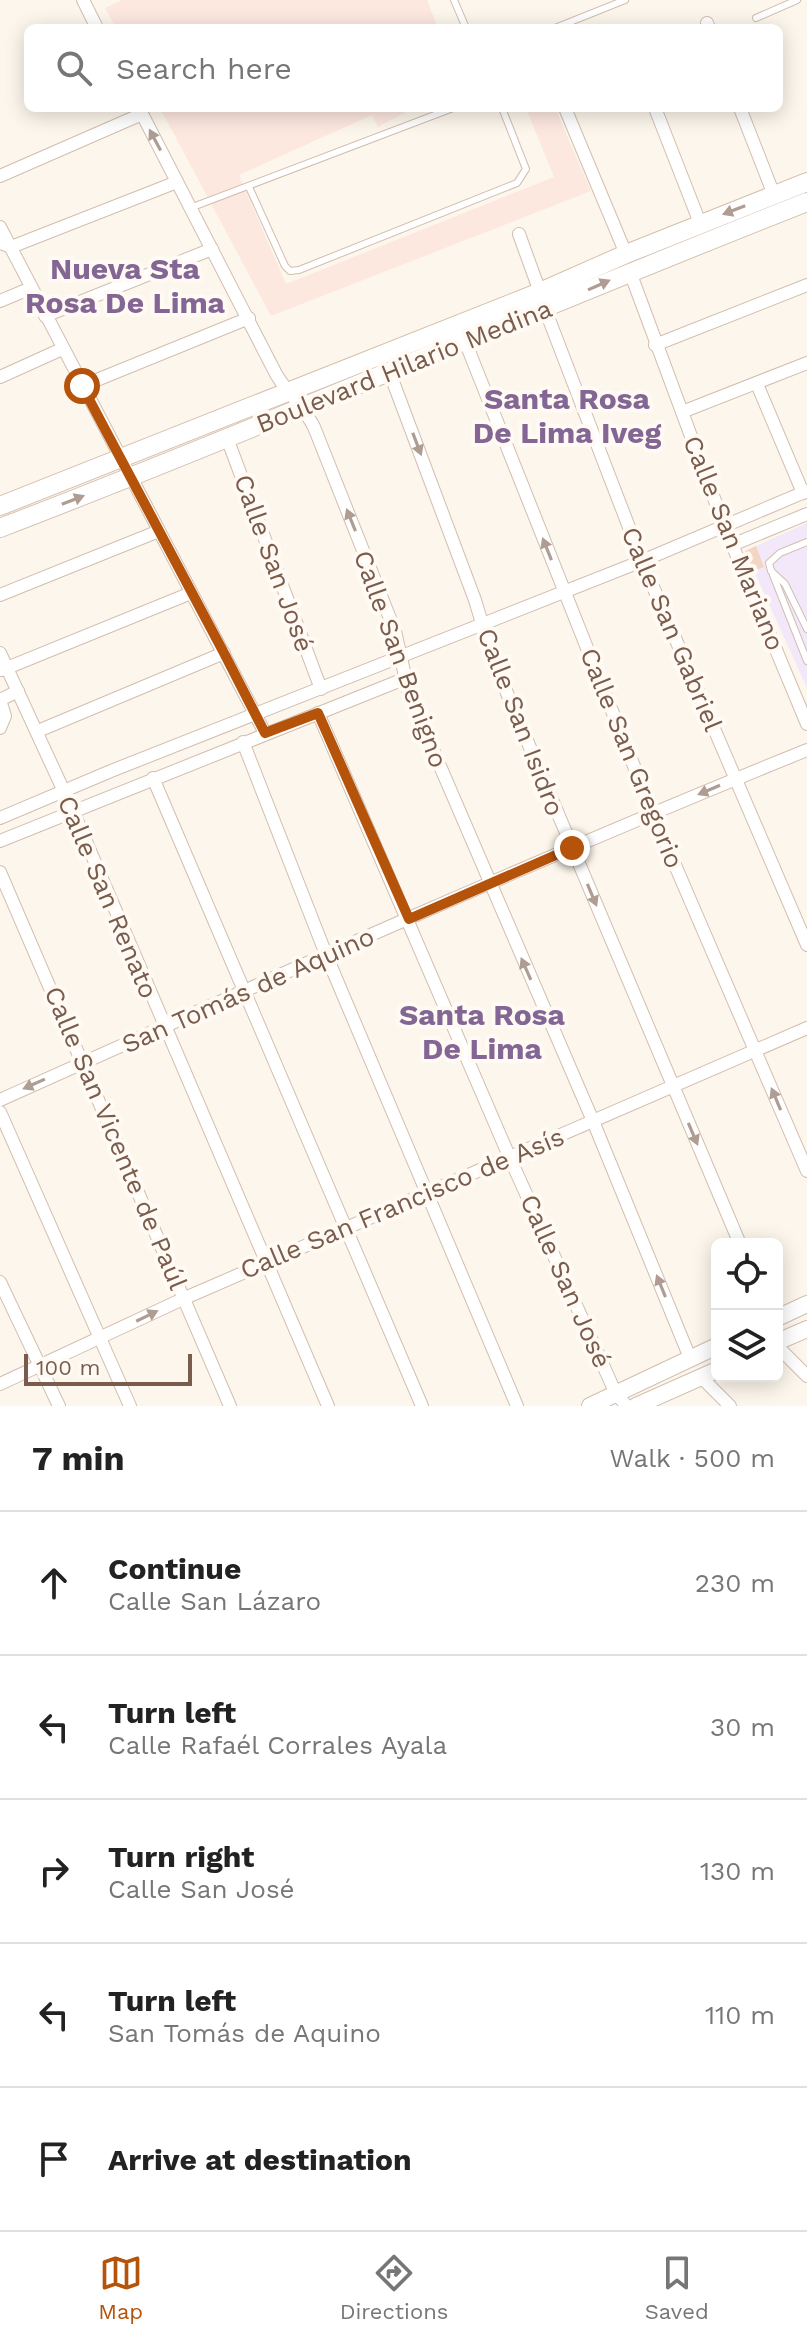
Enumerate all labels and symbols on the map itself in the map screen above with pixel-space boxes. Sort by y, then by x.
one-way arrow [149,129,162,152]
one-way arrow [722,204,746,217]
district label: Nueva Sta Rosa De Lima [25,251,226,320]
one-way arrow [587,279,610,292]
street label: Boulevard Hilario Medina [252,293,556,439]
route start [64,368,100,404]
district label: Santa Rosa De Lima Iveg [473,381,661,450]
street label: Calle San Mariano [677,431,791,655]
one-way arrow [411,433,424,457]
street label: Calle San José [228,470,320,656]
one-way arrow [61,493,85,506]
one-way arrow [344,508,357,532]
street label: Calle San Gabriel [615,522,729,736]
one-way arrow [540,537,553,561]
street label: Calle San Benigno [348,546,454,772]
street label: Calle San Isidro [471,624,571,820]
street label: Calle San Gregorio [574,643,690,873]
one-way arrow [697,784,721,797]
street label: Calle San Renato [52,791,164,1003]
route end [554,830,590,866]
one-way arrow [585,883,598,907]
street label: San Tomás de Aquino [117,921,379,1059]
one-way arrow [520,957,533,981]
street label: Calle San Vicente de Paúl [38,982,194,1294]
district label: Santa Rosa De Lima [399,997,566,1066]
one-way arrow [23,1078,46,1091]
one-way arrow [770,1087,783,1111]
street label: Calle San Francisco de Asís [236,1121,568,1285]
one-way arrow [687,1123,700,1146]
street label: Calle San José [514,1190,618,1372]
one-way arrow [654,1274,667,1298]
one-way arrow [135,1309,159,1323]
scale bar [24,1350,192,1386]

